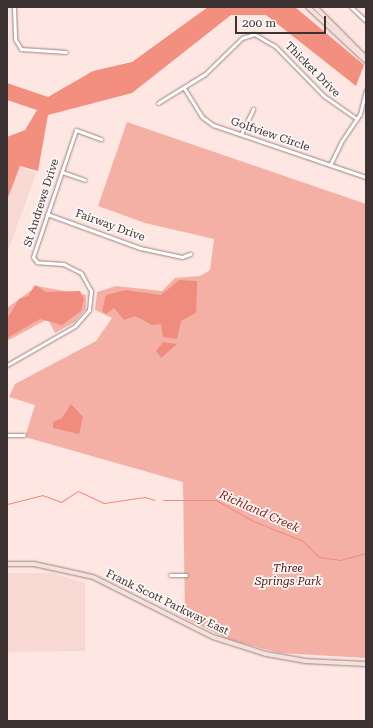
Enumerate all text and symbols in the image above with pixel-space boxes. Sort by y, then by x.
scale bar [237,8,328,34]
text: 200 m [242,16,276,30]
street label: Thicket Drive [282,40,342,100]
street label: Golfview Circle [229,115,311,155]
street label: St Andrews Drive [22,157,62,249]
street label: Fairway Drive [73,207,147,245]
water label: Richland Creek [217,488,301,536]
park label: Three Springs Park [255,563,321,589]
street label: Frank Scott Parkway East [103,567,231,639]

